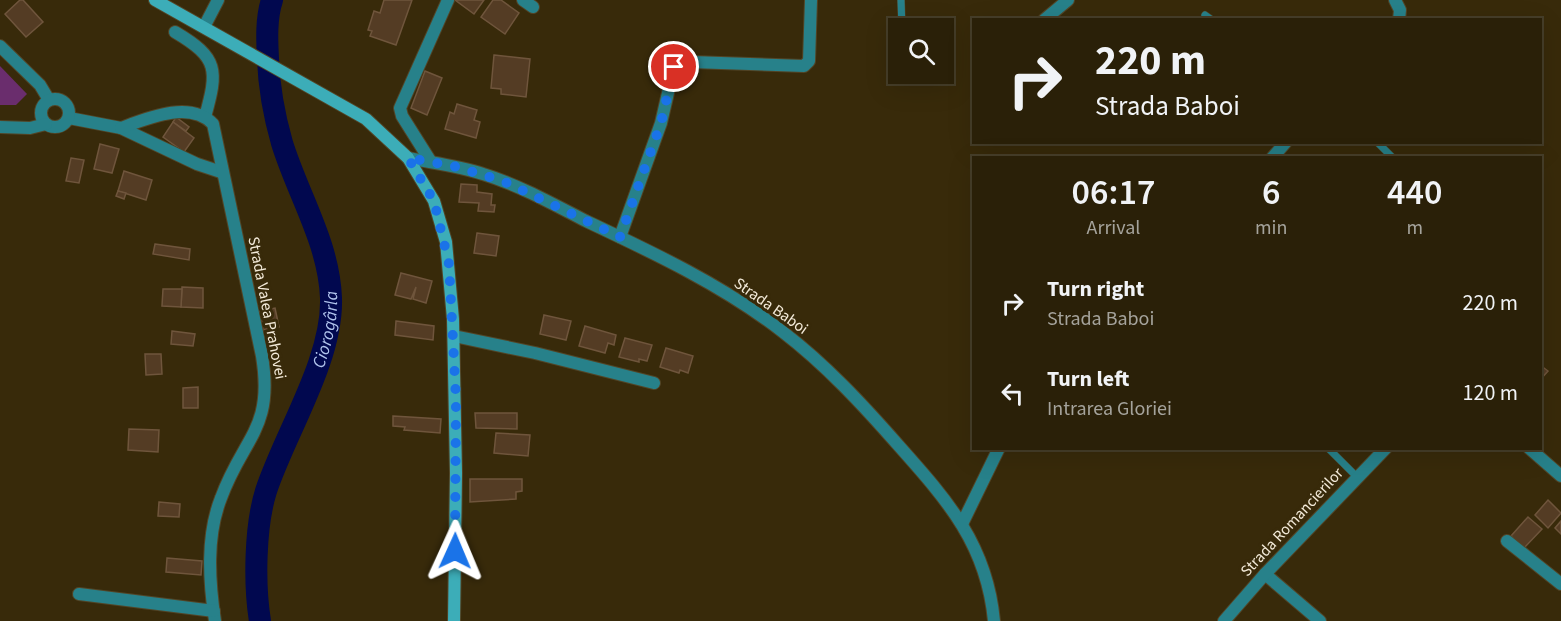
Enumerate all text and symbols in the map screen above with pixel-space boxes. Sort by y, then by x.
map controls [888,18,954,84]
button: search [888,18,954,84]
text: 220 m [1095,31,1206,91]
pin [648,41,699,92]
icon: right [996,42,1074,120]
icon: arrive [657,50,690,83]
text: Strada Baboi [1095,87,1240,126]
text: 06:17 [1072,167,1155,218]
text: 6 [1262,167,1280,218]
text: 440 [1387,167,1442,218]
text: Arrival [1087,214,1140,242]
text: min [1255,214,1287,242]
text: m [1406,214,1423,242]
street label: Strada Valea Prahovei [242,235,292,381]
street label: Strada Baboi [730,272,812,340]
text: Turn right [1047,273,1144,305]
icon: right [996,287,1029,320]
text: 220 m [1463,287,1518,319]
water label: Ciorogârla [306,290,344,371]
text: Strada Baboi [1047,305,1154,333]
text: Turn left [1047,363,1129,395]
icon: left [996,377,1029,410]
text: 120 m [1463,377,1518,409]
text: Intrarea Gloriei [1047,395,1172,423]
street label: Strada Romancierilor [1236,462,1349,581]
position arrow [423,519,487,583]

